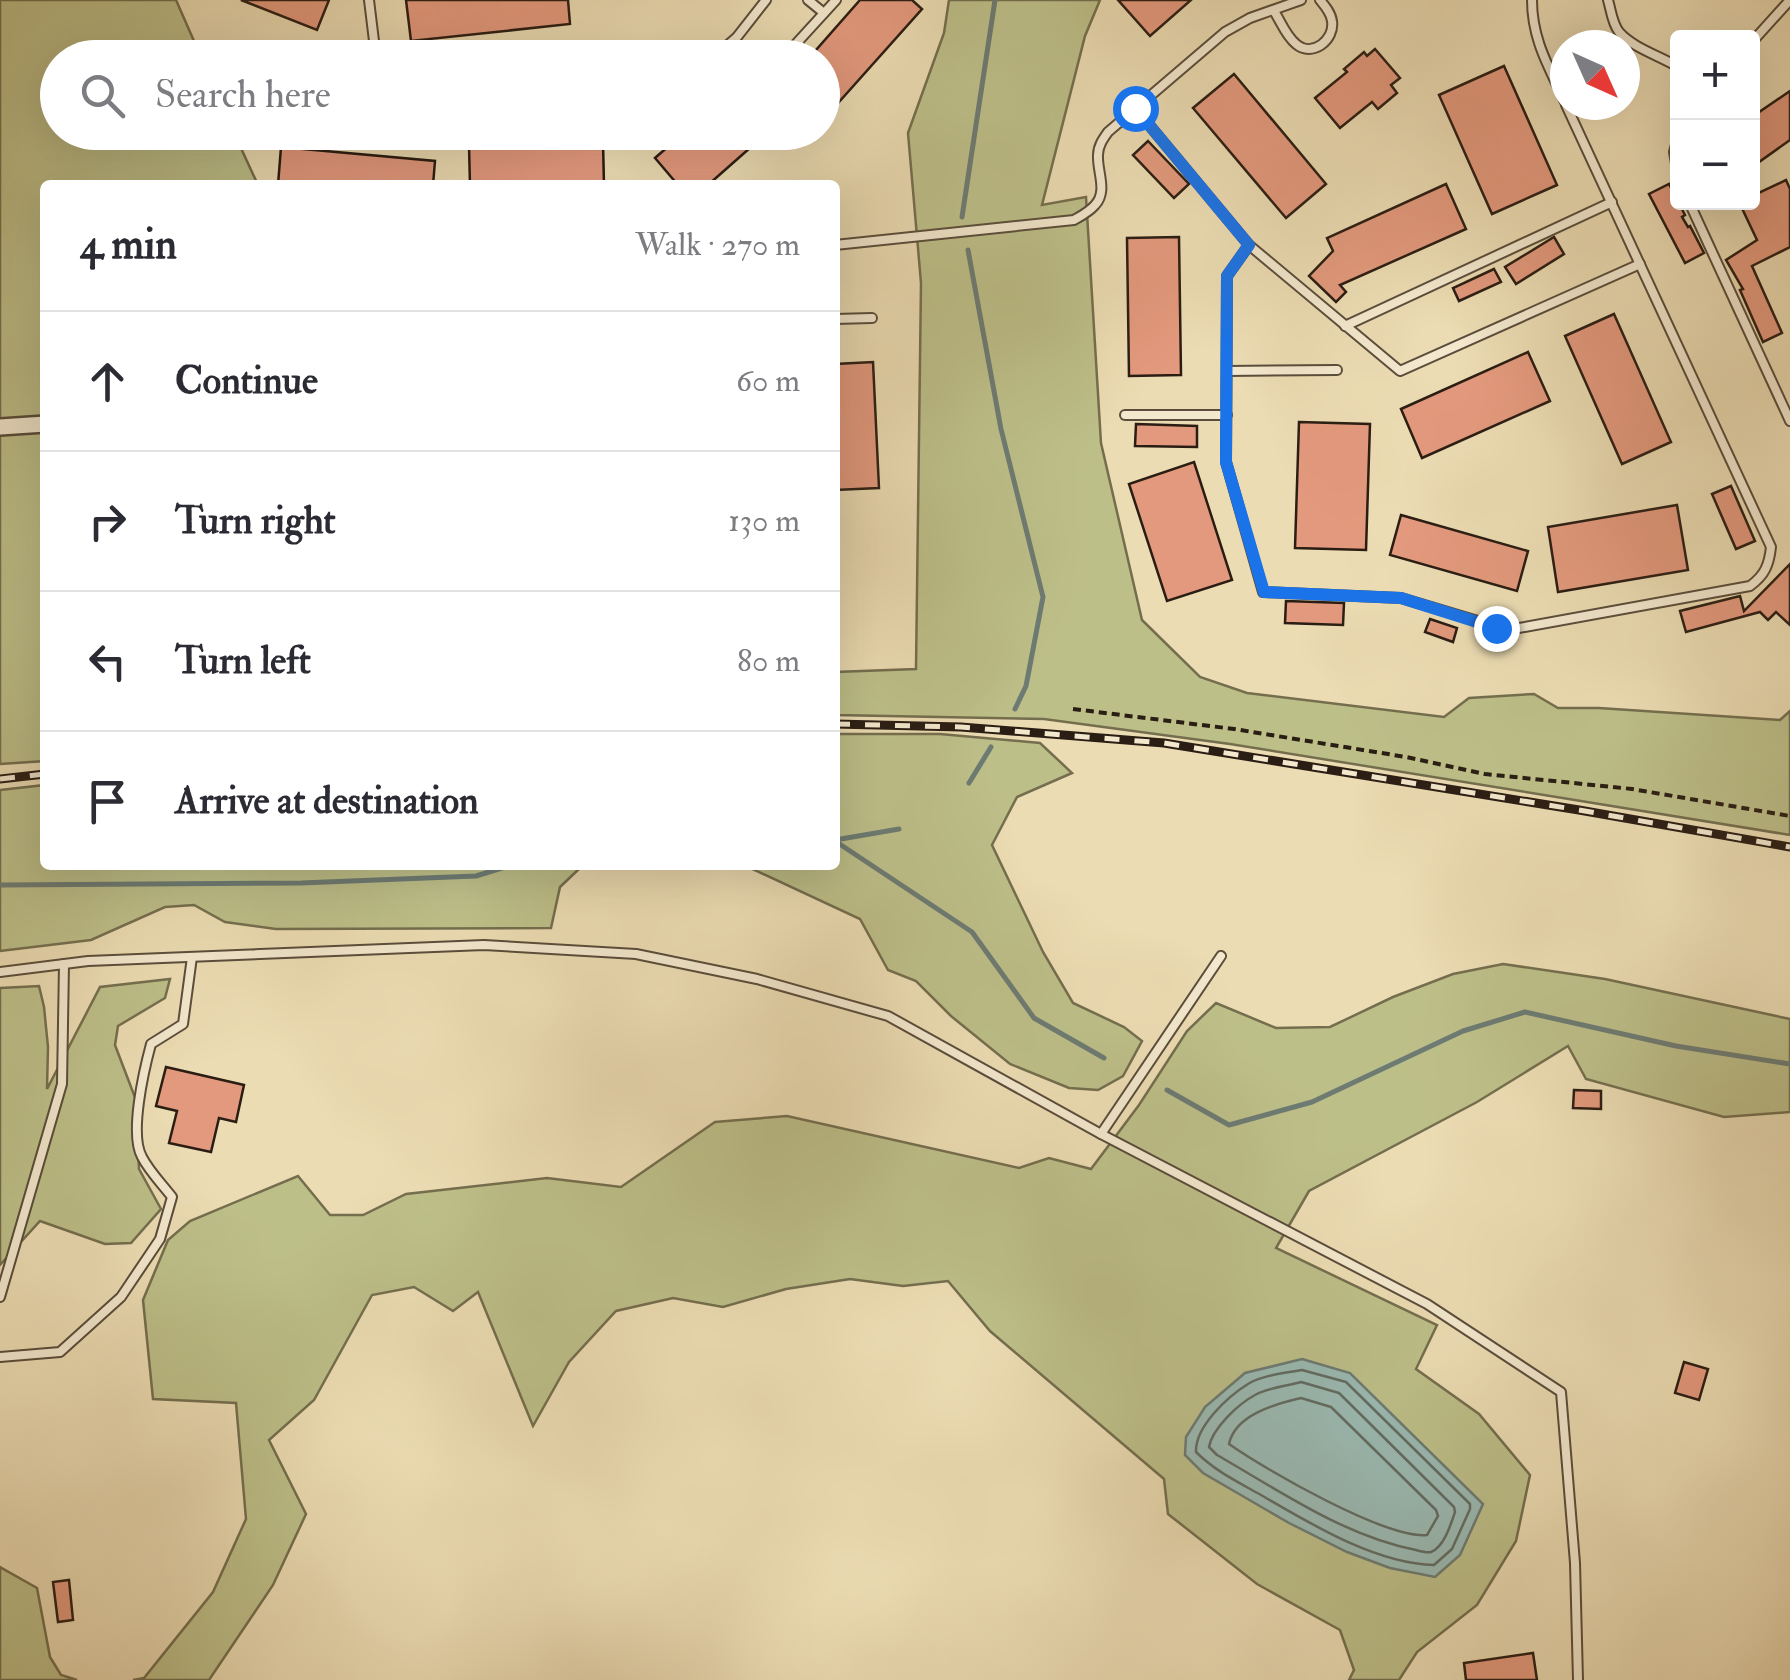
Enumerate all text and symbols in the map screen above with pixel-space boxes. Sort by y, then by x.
north arrow [1550,30,1640,120]
map controls [1670,30,1760,210]
button: + [1670,30,1760,120]
search box [40,40,840,150]
icon: search [75,68,130,123]
text: Search here [155,71,331,119]
route start [1113,86,1159,132]
button: − [1670,120,1760,210]
text: 4 min [80,219,177,271]
text: Walk · 270 m [635,225,800,265]
icon: ahead [80,354,135,409]
text: Continue [175,357,318,405]
text: 60 m [736,361,800,401]
icon: right [80,494,135,549]
text: Turn right [175,497,336,545]
text: 130 m [728,501,800,541]
route end [1474,606,1520,652]
icon: left [80,634,135,689]
text: Turn left [175,637,311,685]
text: 80 m [737,641,800,681]
icon: arrive [80,774,135,829]
text: Arrive at destination [175,777,479,825]

